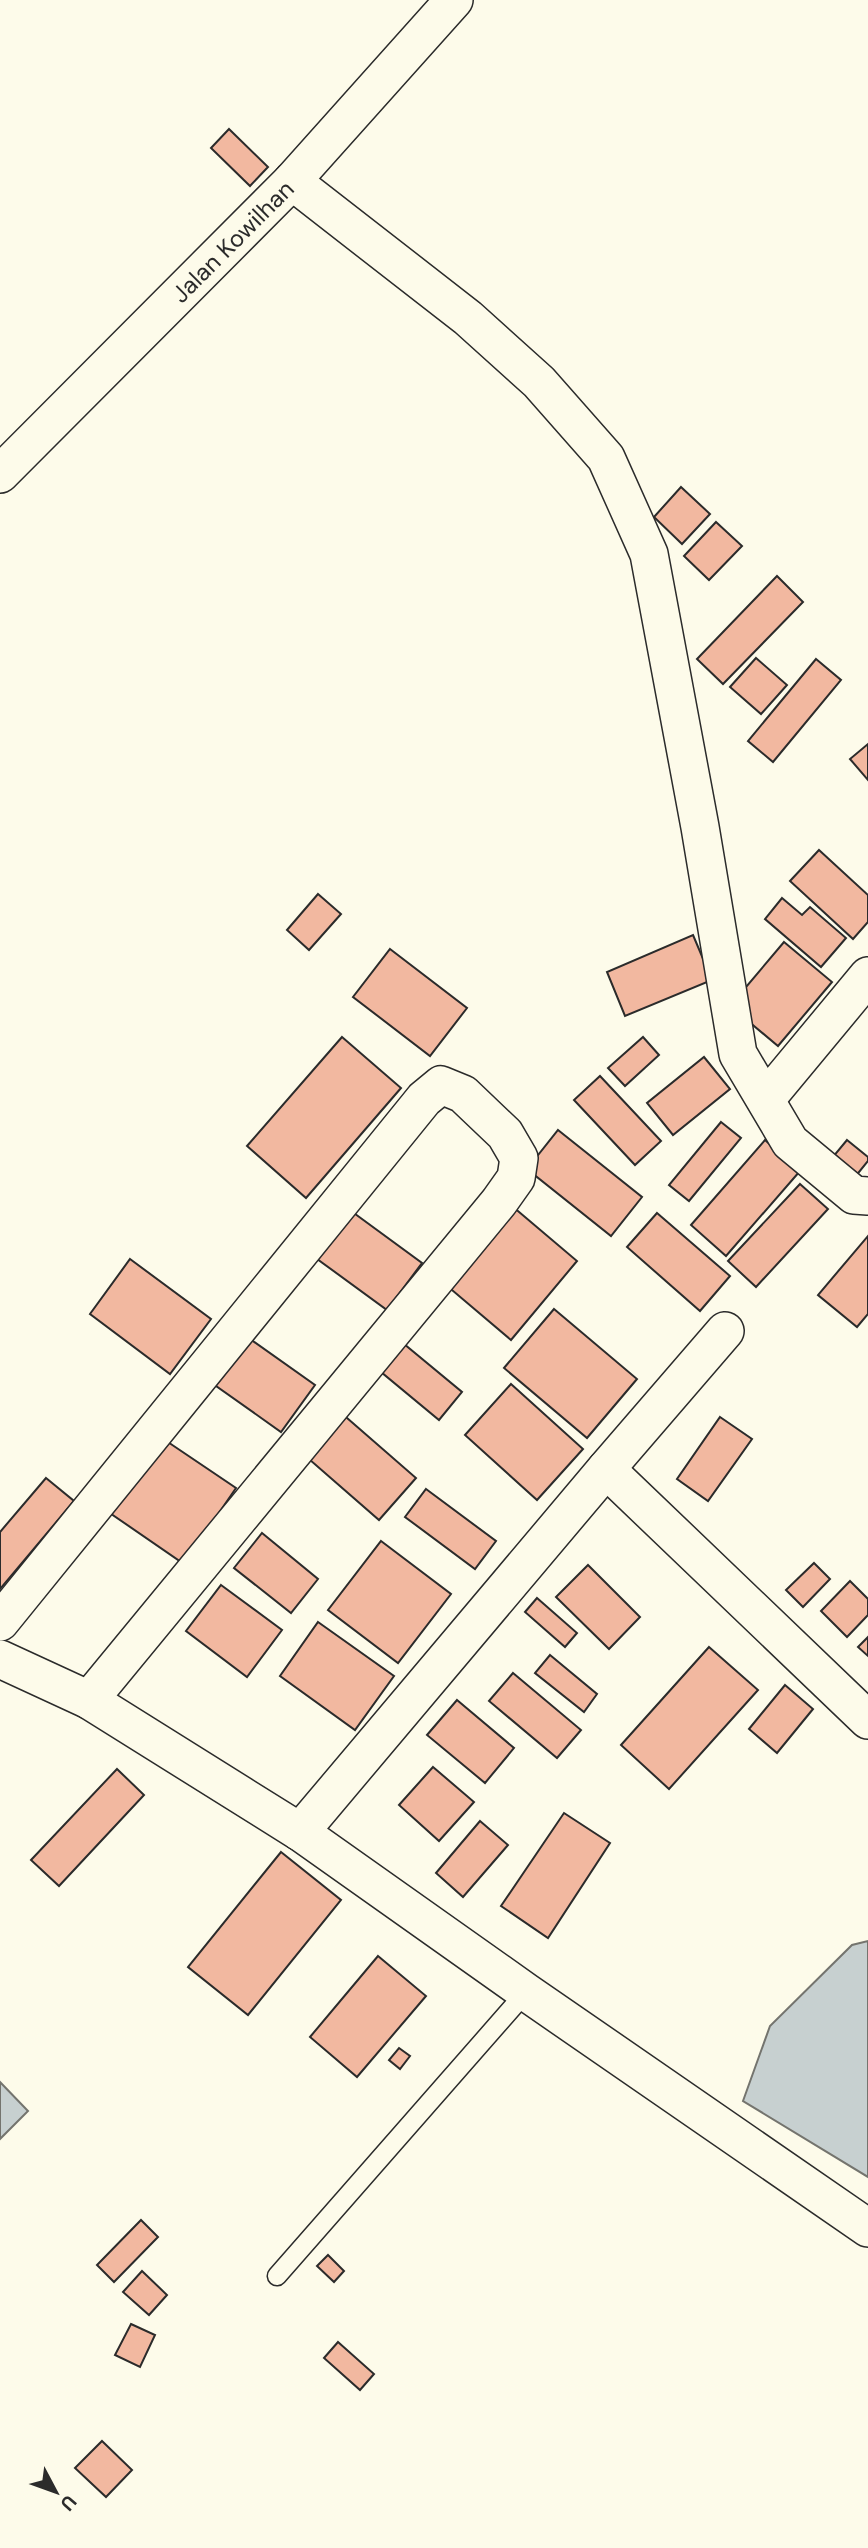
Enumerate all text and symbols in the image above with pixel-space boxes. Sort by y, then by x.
street label: Jalan Kowilhan [165,173,300,309]
north arrow [21,2457,91,2527]
text: U [55,2490,82,2516]

